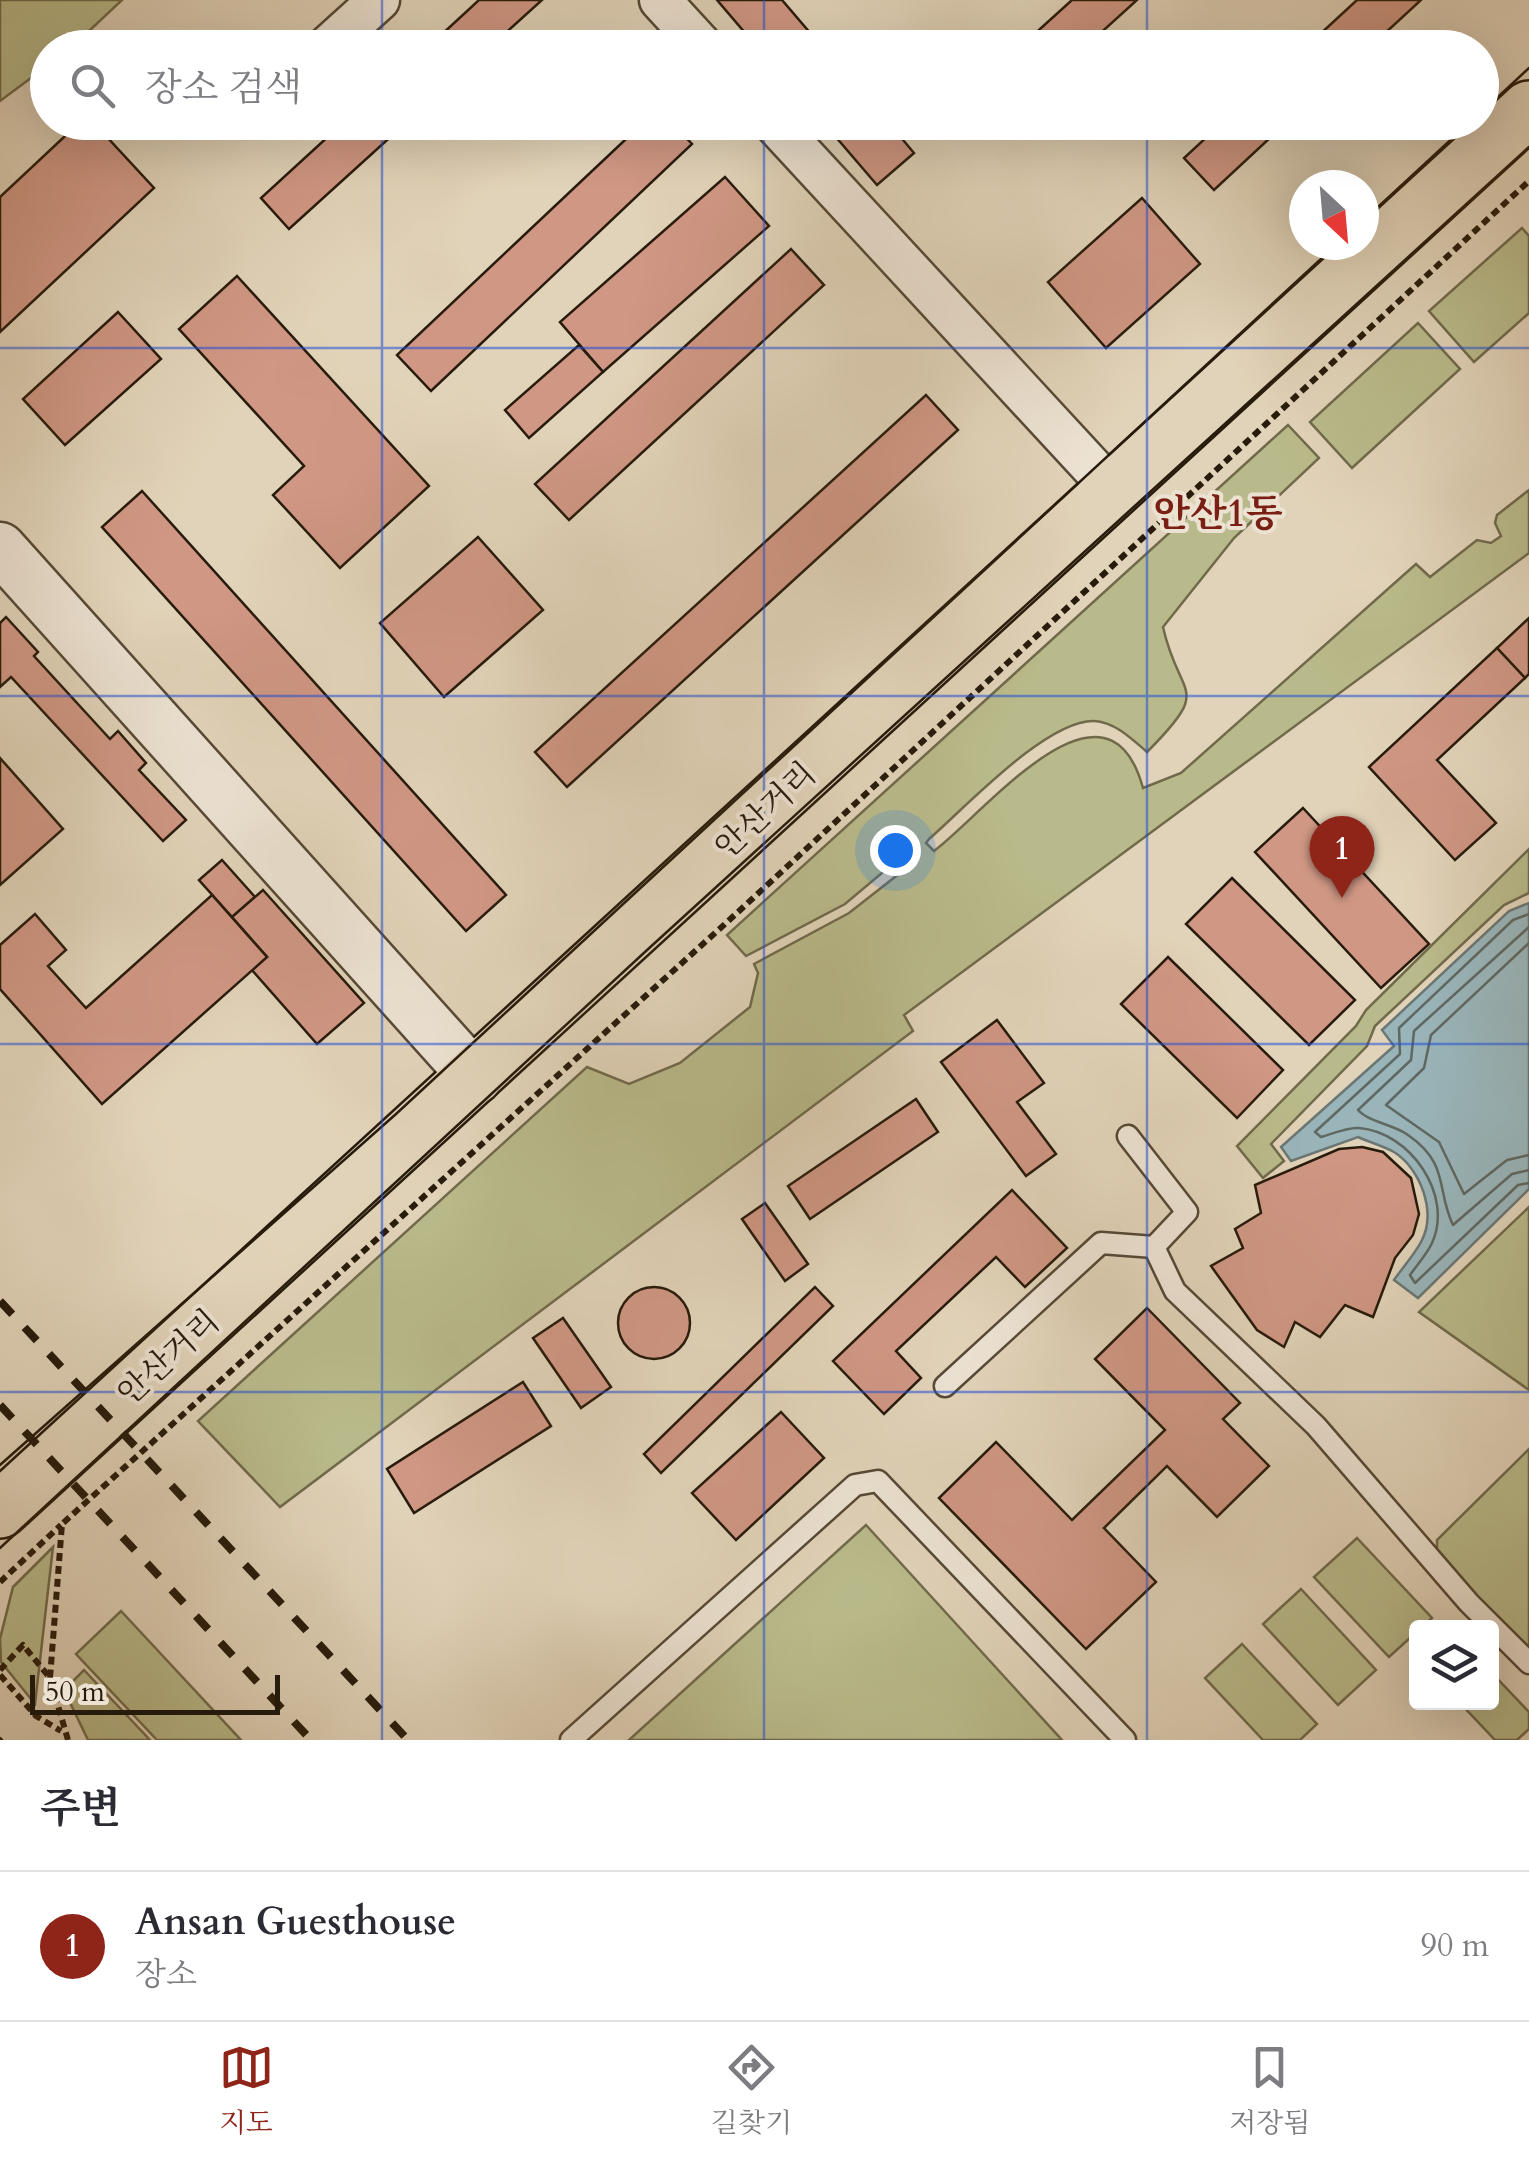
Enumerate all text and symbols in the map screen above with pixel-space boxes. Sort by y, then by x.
search box [30,30,1499,140]
icon: search [65,58,120,113]
text: 장소 검색 [145,62,302,114]
north arrow [1289,170,1379,260]
district label: 안산1동 [1153,488,1283,540]
street label: 안산거리 [705,752,826,869]
pin: 1 [1310,816,1374,898]
your location [870,825,921,876]
street label: 안산거리 [108,1300,229,1415]
map controls [1409,1620,1499,1710]
button: layers [1409,1620,1499,1710]
scale bar [30,1670,280,1714]
text: 50 m [45,1673,105,1711]
text: 주변 [40,1780,121,1837]
text: Ansan Guesthouse [135,1896,456,1948]
text: 1 [64,1924,81,1968]
text: 90 m [1421,1924,1489,1968]
text: 장소 [135,1953,197,1997]
tab: 지도 [219,2040,274,2142]
tab: 길찾기 [711,2040,792,2142]
tab: 저장됨 [1229,2040,1310,2142]

